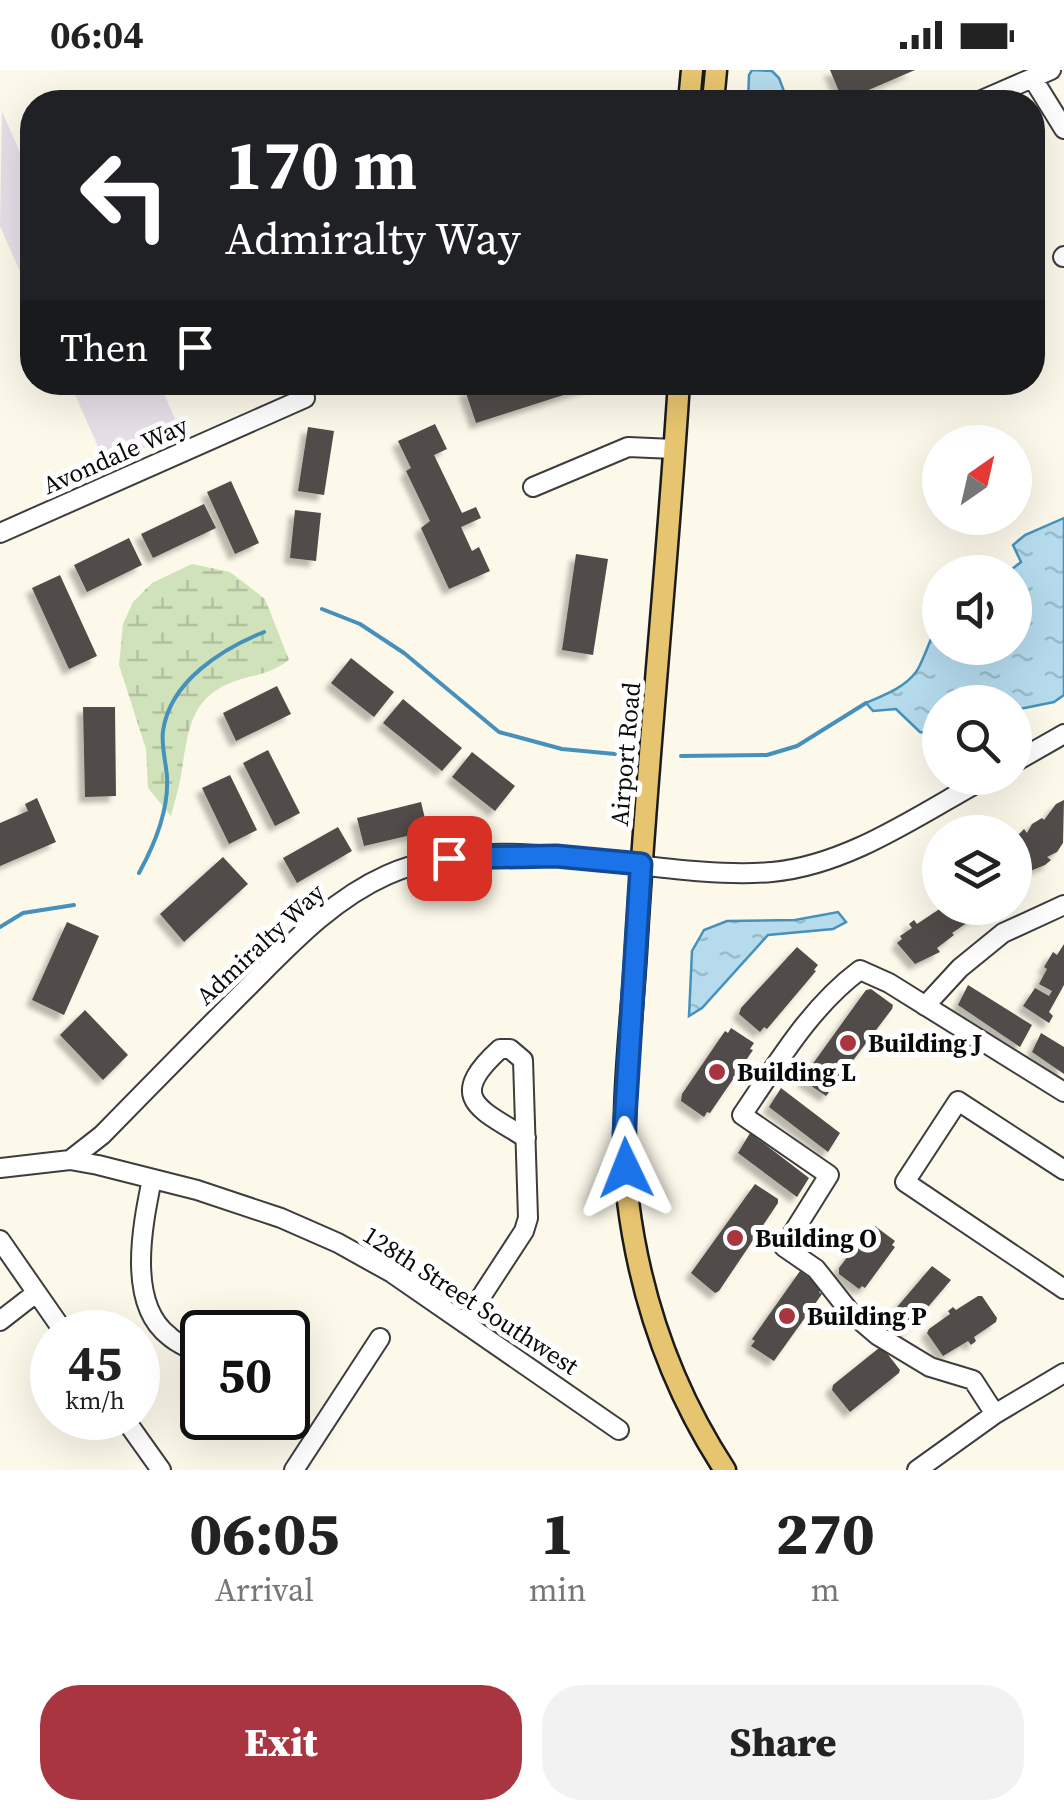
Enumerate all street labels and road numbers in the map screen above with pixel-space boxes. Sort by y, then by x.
street label: Avondale Way [37,408,193,502]
street label: Airport Road [602,681,648,827]
street label: Admiralty Way [188,875,332,1012]
street label: 128th Street Southwest [357,1218,586,1383]

